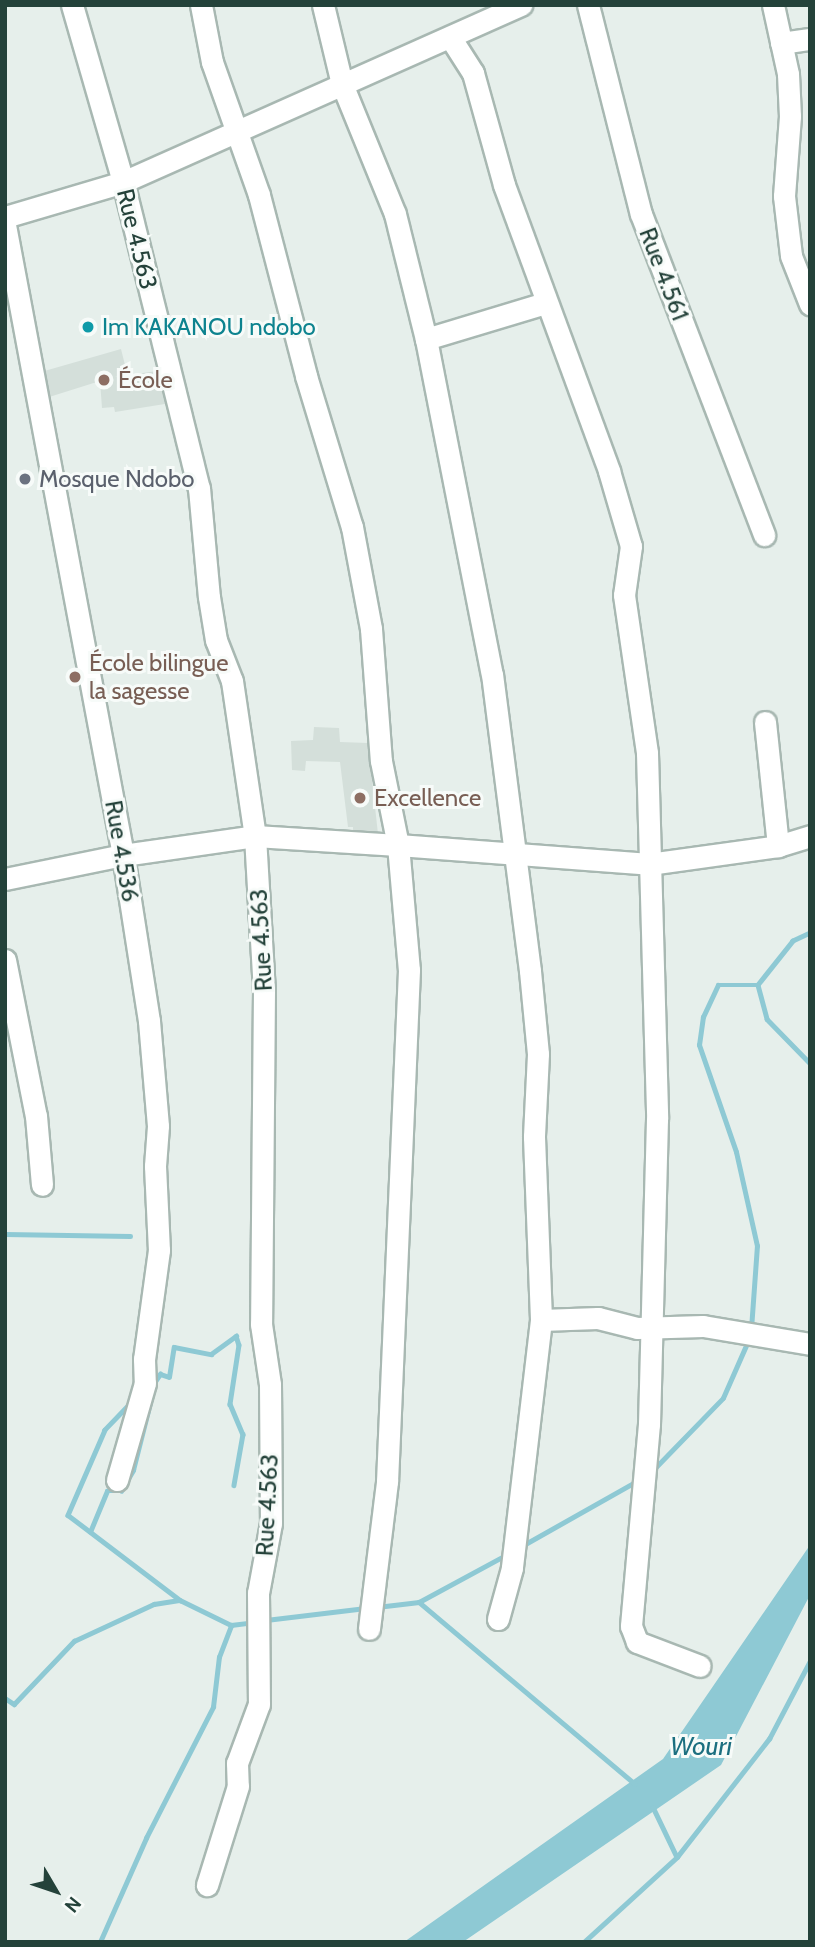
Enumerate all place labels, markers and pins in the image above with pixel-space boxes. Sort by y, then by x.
place label: Im KAKANOU ndobo [102,313,316,341]
marker: Im KAKANOU ndobo [80,319,96,335]
place label: École [118,366,173,394]
marker: École [96,372,112,388]
place label: Mosque Ndobo [39,465,195,493]
marker: Mosque Ndobo [17,471,33,487]
place label: École bilingue la sagesse [89,649,228,705]
marker: École bilingue la sagesse [67,669,83,685]
place label: Excellence [374,784,481,812]
marker: Excellence [352,790,368,806]

